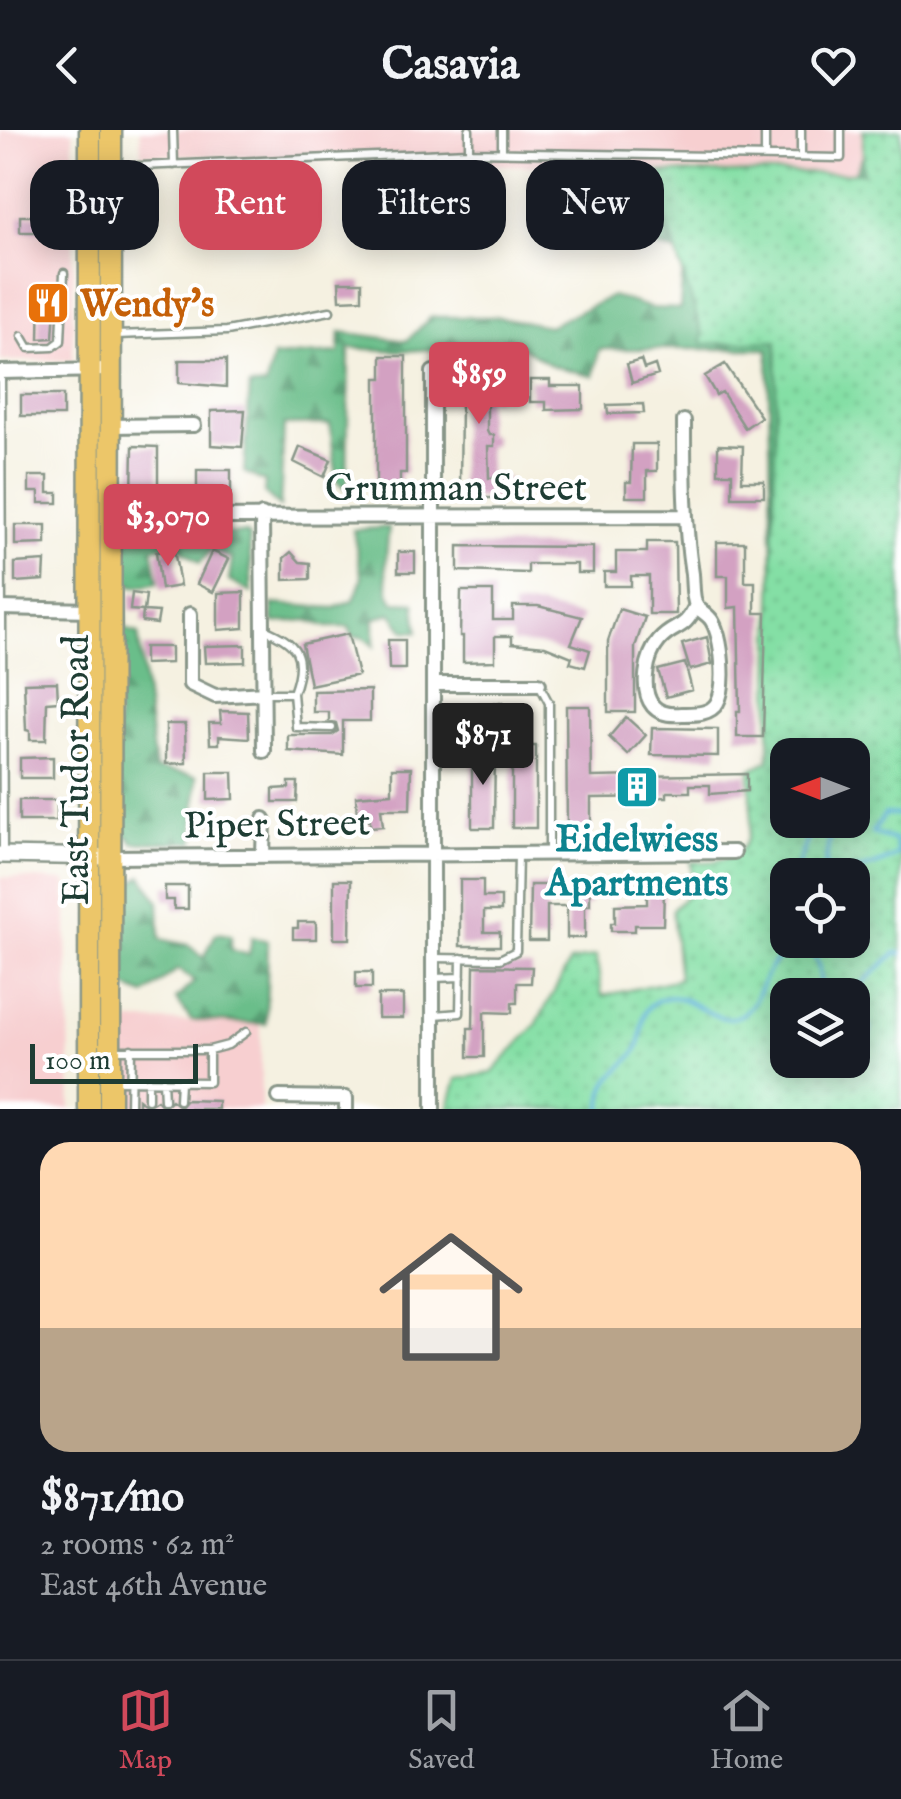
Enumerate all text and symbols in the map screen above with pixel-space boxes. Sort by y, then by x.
text: Casavia [382,37,519,94]
icon: back [40,38,95,93]
icon: heart [806,38,861,93]
chip: Buy [30,160,159,250]
chip: Rent [179,160,322,250]
chip: Filters [342,160,506,250]
chip: New [526,160,664,250]
restaurant icon: Wendy's [25,280,71,326]
place label: Wendy's [80,282,214,330]
pin: $859 [420,342,538,427]
text: $859 [451,354,507,395]
street label: Grumman Street [325,466,587,514]
pin: $3,070 [87,484,249,569]
text: $3,070 [126,496,210,537]
street label: East Tudor Road [54,634,102,905]
pin: $871 [424,703,542,788]
text: $871 [454,715,512,756]
north arrow [770,738,870,838]
map controls [770,738,870,1078]
building icon: Eidelwiess Apartments [614,764,660,810]
street label: Piper Street [183,800,371,852]
place label: Eidelwiess Apartments [544,817,728,909]
button: locate [770,858,870,958]
button: layers [770,978,870,1078]
scale bar [30,1039,198,1084]
text: 100 m [45,1044,111,1079]
icon: home [361,1207,541,1387]
text: $871/mo [40,1472,184,1525]
text: 2 rooms · 62 m² [40,1525,234,1566]
text: East 46th Avenue [40,1566,267,1607]
tab: Map [118,1683,173,1778]
tab: Saved [408,1683,475,1778]
tab: Home [710,1683,783,1778]

